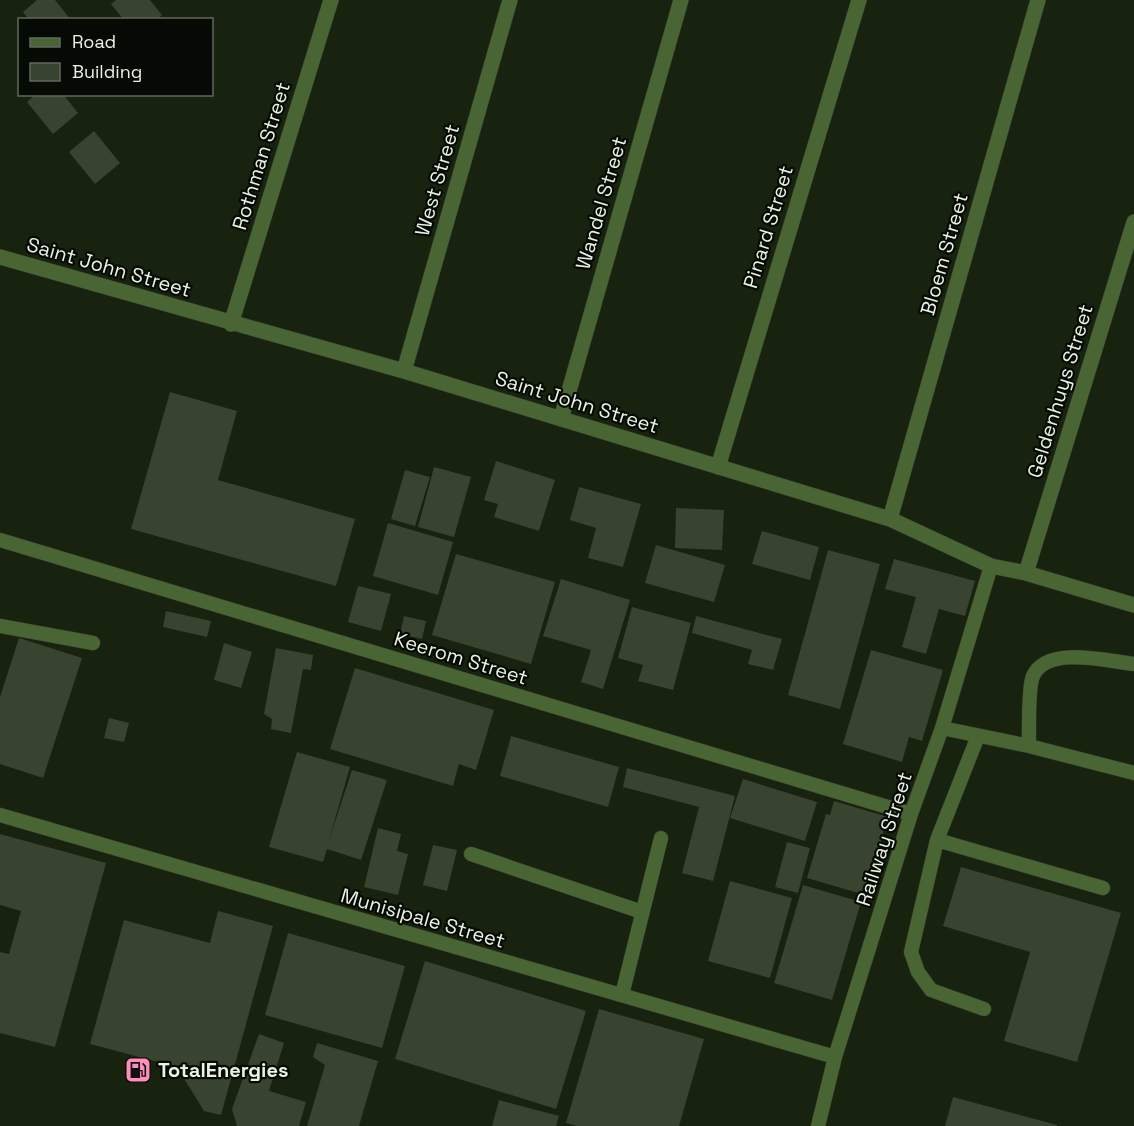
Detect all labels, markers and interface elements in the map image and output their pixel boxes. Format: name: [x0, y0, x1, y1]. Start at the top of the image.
legend: [18, 18, 213, 96]
text: Road: [72, 30, 116, 53]
text: Building: [72, 60, 142, 83]
street label: Rothman Street: [226, 79, 296, 233]
street label: West Street: [409, 121, 465, 239]
street label: Wandel Street: [570, 134, 632, 272]
street label: Pinard Street: [737, 162, 799, 292]
street label: Bloem Street: [914, 190, 974, 318]
street label: Saint John Street: [24, 231, 194, 303]
street label: Geldenhuys Street: [1021, 301, 1099, 481]
street label: Saint John Street: [492, 365, 662, 439]
street label: Keerom Street: [391, 625, 531, 691]
street label: Railway Street: [850, 769, 918, 909]
street label: Munisipale Street: [338, 882, 508, 954]
fuel station icon: TotalEnergies: [123, 1055, 153, 1085]
place label: TotalEnergies: [158, 1057, 288, 1083]

